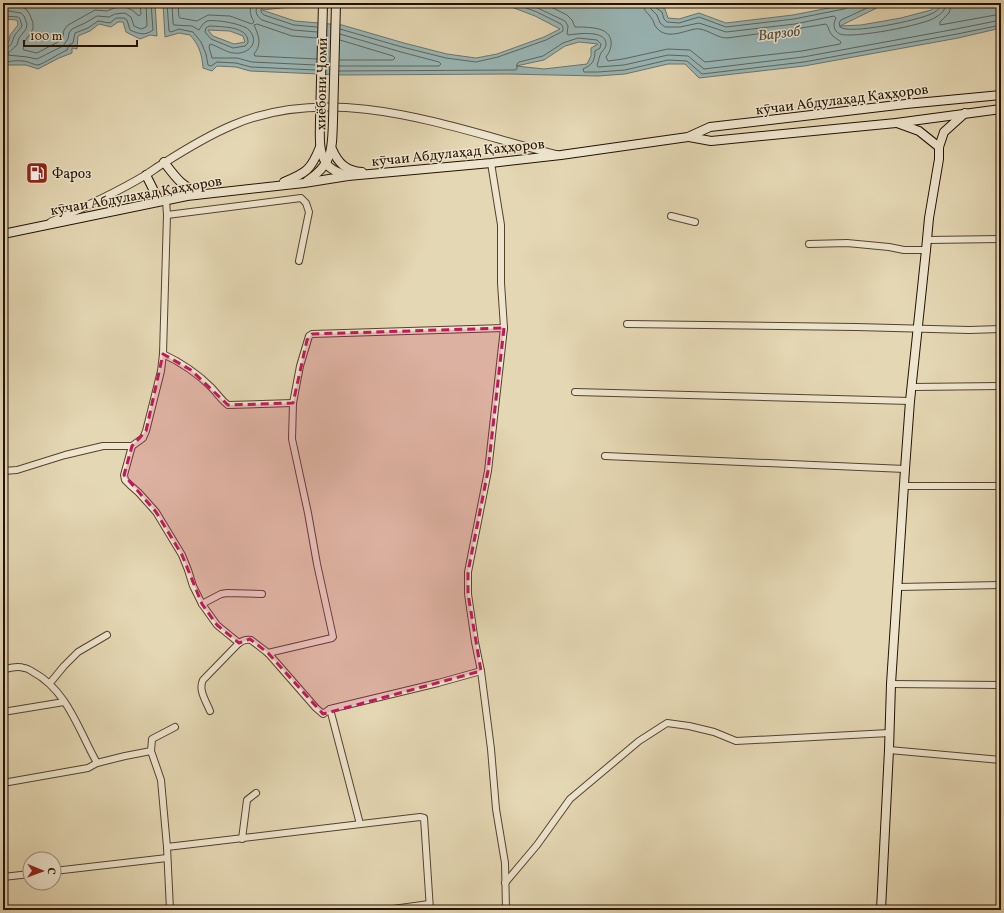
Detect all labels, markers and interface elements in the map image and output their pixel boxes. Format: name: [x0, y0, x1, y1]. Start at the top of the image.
water label: Варзоб: [757, 21, 803, 47]
scale bar: [24, 22, 137, 48]
text: 100 m: [30, 29, 63, 45]
street label: хиёбони Ҷомӣ: [312, 37, 333, 131]
street label: кӯчаи Абдулаҳад Қаҳҳоров: [755, 80, 930, 121]
street label: кӯчаи Абдулаҳад Қаҳҳоров: [371, 135, 546, 172]
fuel station icon: Фароз: [24, 160, 50, 186]
place label: Фароз: [52, 165, 91, 184]
street label: кӯчаи Абдулаҳад Қаҳҳоров: [49, 172, 223, 221]
north arrow: [22, 851, 62, 891]
text: С: [43, 867, 58, 875]

